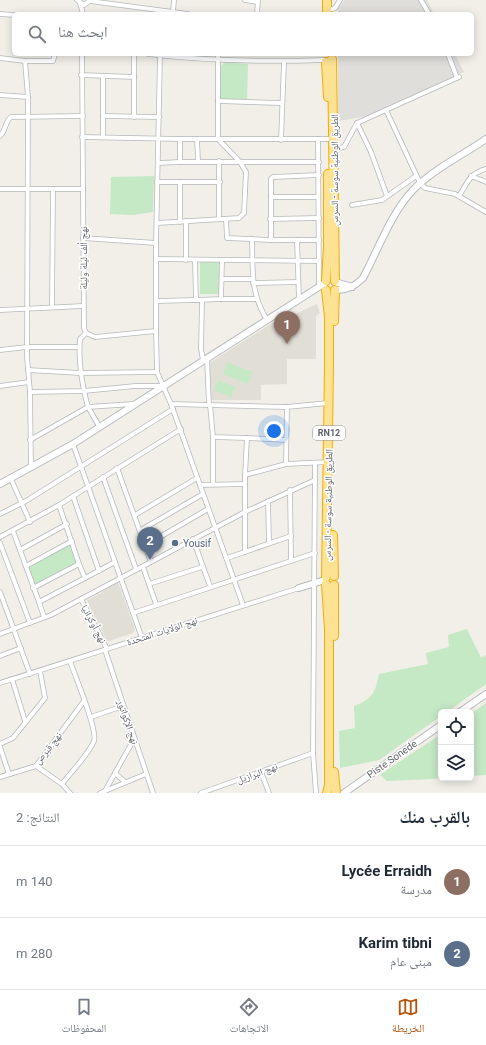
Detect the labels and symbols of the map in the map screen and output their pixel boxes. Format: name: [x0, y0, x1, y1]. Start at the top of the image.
street label: الطريق الوطنية سوسة - السرس: [329, 114, 341, 226]
street label: نهج ألف ليلة وليلة: [77, 226, 90, 290]
pin: 1: [274, 311, 300, 344]
your location: [264, 421, 284, 441]
road number: RN12: [313, 426, 345, 440]
street label: الطريق الوطنية سوسة - السرس: [322, 449, 335, 561]
pin: 2: [137, 527, 163, 560]
marker: Yousif: [170, 538, 180, 548]
place label: Yousif: [183, 538, 211, 549]
street label: نهج أوكرانيا: [78, 602, 110, 646]
street label: نهج الولايات المتحدة: [125, 614, 199, 649]
street label: نهج الإكواتور: [114, 697, 141, 746]
street label: نهج قبرص: [32, 730, 65, 767]
street label: Piste Sonede: [365, 738, 419, 780]
street label: نهج البرازيل: [235, 760, 280, 786]

